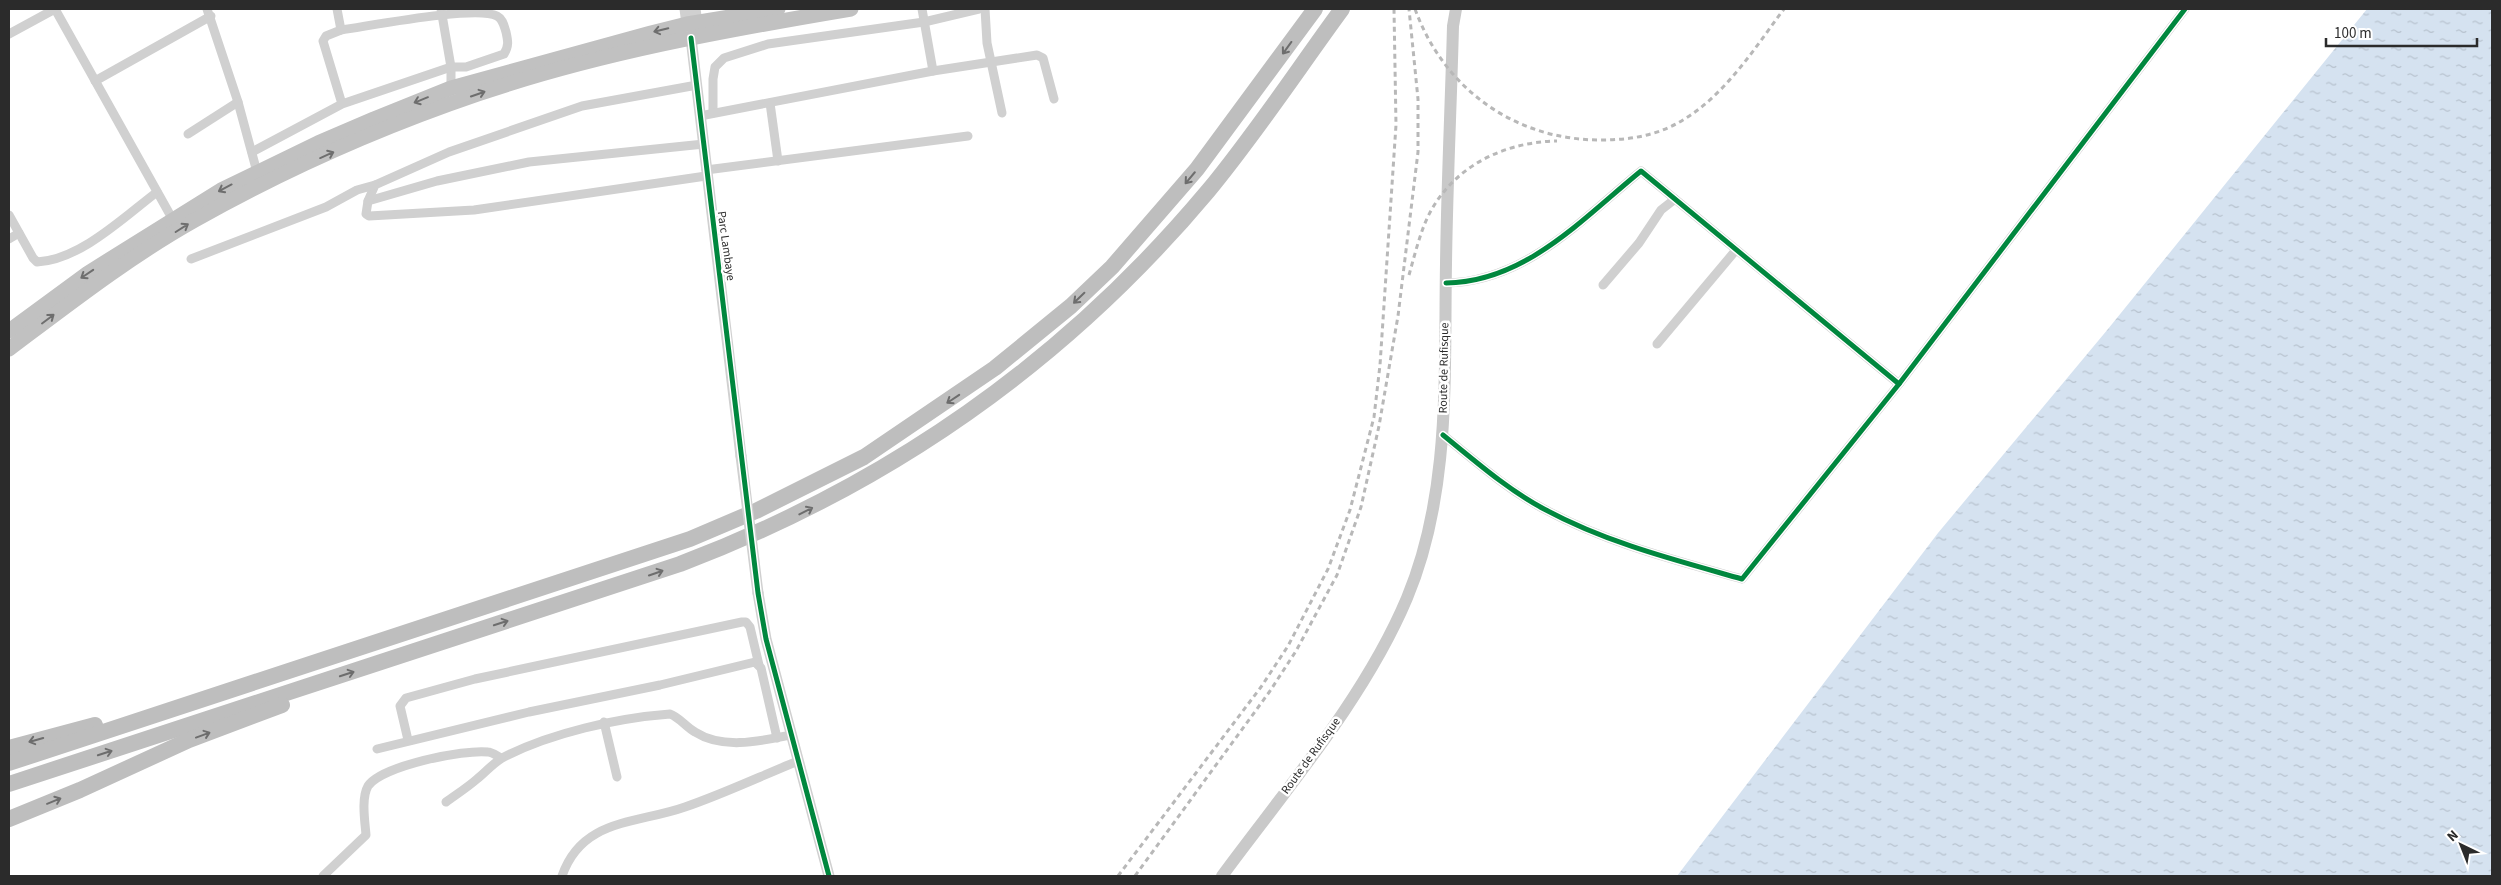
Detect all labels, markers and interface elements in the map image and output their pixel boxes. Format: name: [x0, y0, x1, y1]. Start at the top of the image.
scale bar: [2326, 15, 2477, 47]
text: 100 m: [2334, 23, 2372, 44]
one-way arrow: [653, 26, 669, 36]
one-way arrow: [1282, 41, 1292, 55]
one-way arrow: [469, 89, 485, 99]
one-way arrow: [414, 96, 429, 105]
one-way arrow: [319, 149, 334, 159]
one-way arrow: [1184, 172, 1195, 185]
one-way arrow: [218, 184, 233, 193]
street label: Parc Lambaye: [713, 210, 739, 282]
one-way arrow: [175, 223, 189, 233]
one-way arrow: [80, 269, 94, 279]
one-way arrow: [1073, 292, 1086, 304]
one-way arrow: [41, 314, 54, 325]
street label: Route de Rufisque: [1435, 322, 1453, 414]
one-way arrow: [946, 394, 960, 404]
one-way arrow: [798, 506, 813, 515]
one-way arrow: [648, 568, 663, 577]
one-way arrow: [493, 618, 509, 628]
one-way arrow: [339, 669, 355, 679]
street label: Route de Rufisque: [1277, 714, 1345, 798]
one-way arrow: [194, 730, 210, 739]
one-way arrow: [28, 736, 44, 746]
one-way arrow: [97, 747, 113, 757]
one-way arrow: [46, 795, 61, 805]
north arrow: [2436, 820, 2486, 870]
text: N: [2443, 826, 2463, 847]

